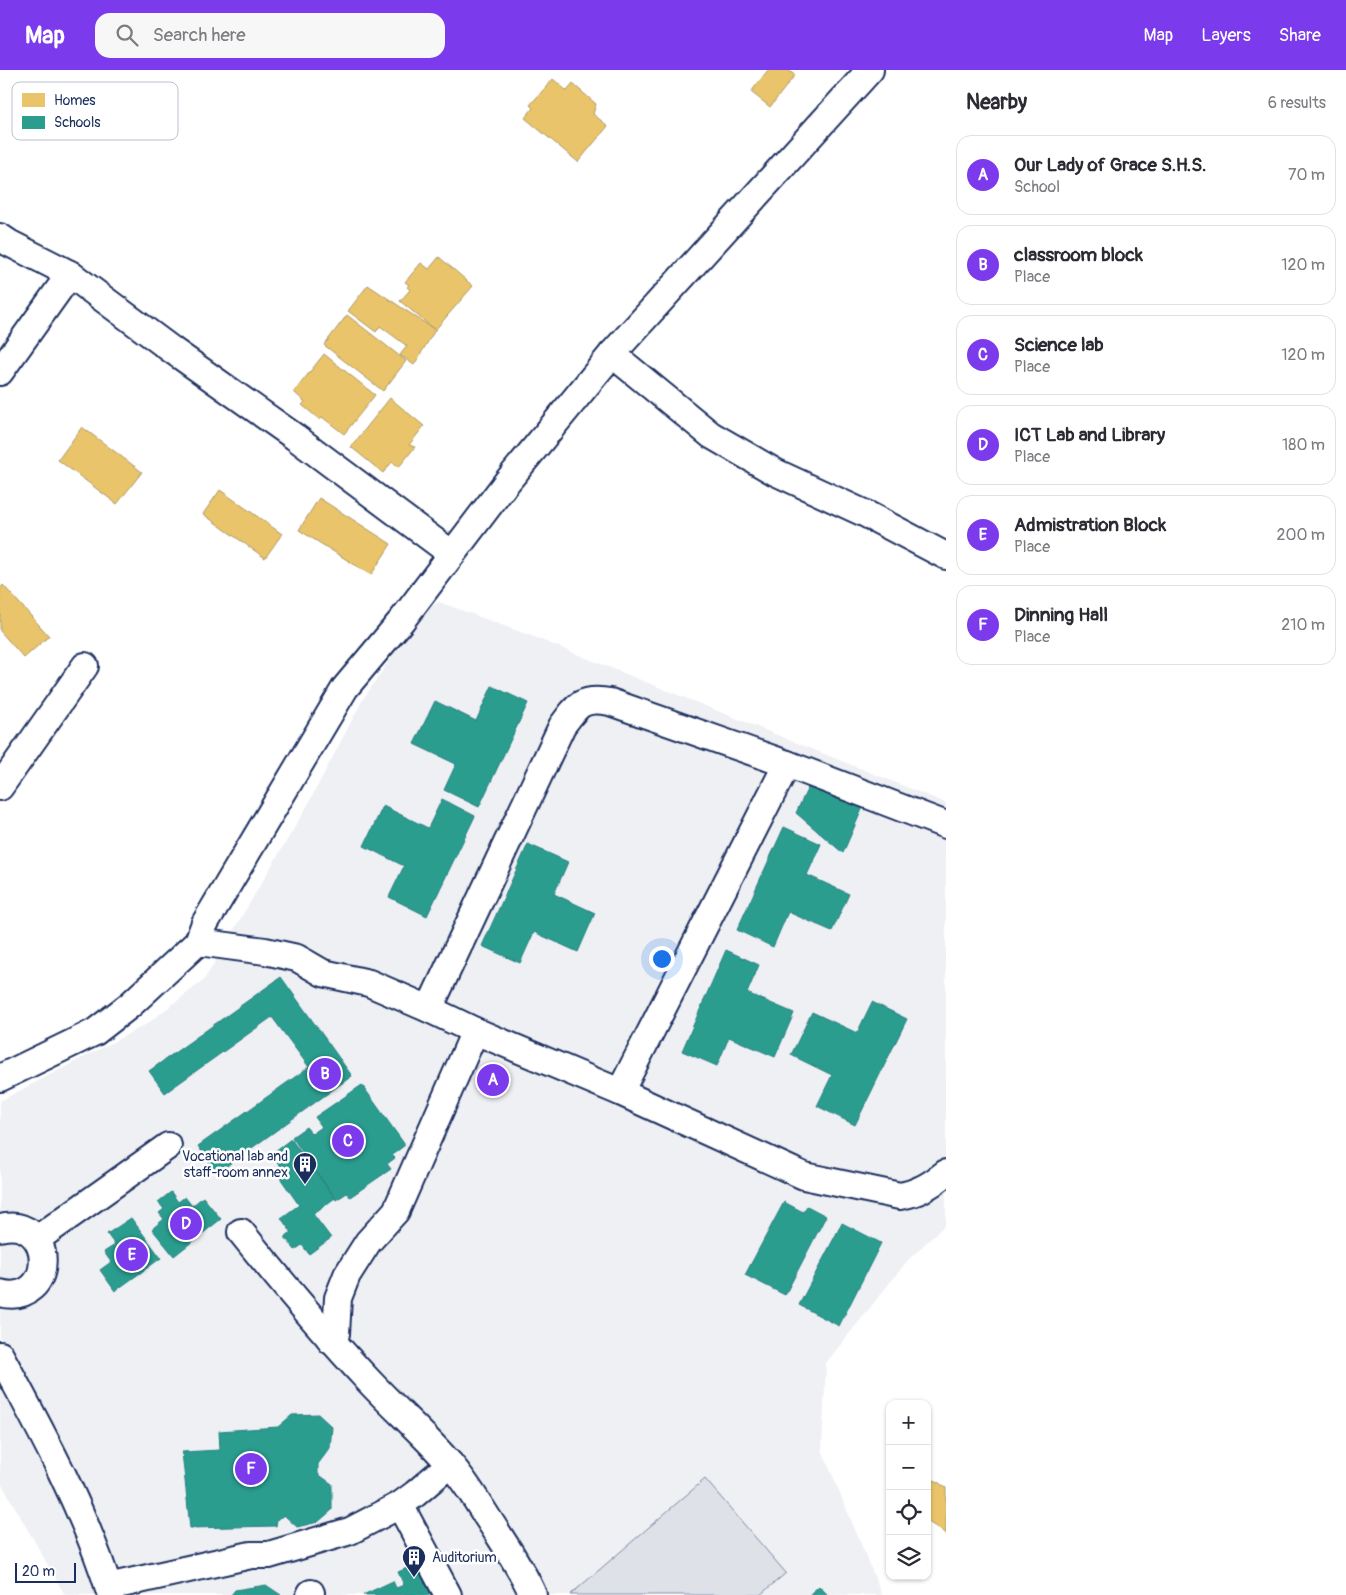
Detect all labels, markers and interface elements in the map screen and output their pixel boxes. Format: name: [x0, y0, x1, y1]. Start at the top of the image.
search box: [95, 13, 445, 58]
text: Map: [25, 21, 65, 50]
icon: search: [113, 21, 141, 49]
text: Search here: [153, 23, 246, 47]
text: Map: [1144, 24, 1173, 47]
text: Layers: [1201, 24, 1251, 47]
text: Share: [1279, 24, 1321, 47]
legend: [12, 82, 178, 140]
text: Nearby: [966, 89, 1027, 116]
text: Homes: [54, 92, 96, 109]
text: 6 results: [1268, 93, 1326, 113]
text: Schools: [54, 114, 101, 131]
text: Our Lady of Grace S.H.S.: [1014, 153, 1207, 177]
text: A: [978, 165, 988, 185]
text: 70 m: [1288, 165, 1325, 185]
text: School: [1014, 177, 1060, 197]
text: classroom block: [1014, 243, 1143, 267]
text: B: [978, 255, 988, 275]
text: 120 m: [1281, 255, 1325, 275]
text: Place: [1014, 267, 1050, 287]
text: Science lab: [1014, 333, 1104, 357]
text: C: [978, 345, 988, 365]
text: 120 m: [1281, 345, 1325, 365]
text: Place: [1014, 357, 1050, 377]
text: ICT Lab and Library: [1014, 423, 1165, 447]
text: D: [978, 435, 988, 455]
text: 180 m: [1282, 435, 1325, 455]
text: Place: [1014, 447, 1050, 467]
text: Admistration Block: [1014, 513, 1166, 537]
text: E: [979, 525, 987, 545]
text: 200 m: [1277, 525, 1325, 545]
text: Place: [1014, 537, 1050, 557]
text: Dinning Hall: [1014, 603, 1108, 627]
text: F: [978, 615, 988, 635]
text: 210 m: [1281, 615, 1325, 635]
text: Place: [1014, 627, 1050, 647]
your location: [649, 946, 675, 972]
pin: B: [309, 1055, 341, 1093]
pin: A: [477, 1061, 509, 1099]
pin: C: [332, 1122, 364, 1160]
place label: Vocational lab and staff-room annex: [182, 1148, 288, 1181]
building icon: Vocational lab and staff-room annex: [292, 1151, 318, 1185]
pin: D: [170, 1205, 202, 1243]
pin: E: [116, 1236, 148, 1274]
map controls: [886, 1400, 931, 1580]
button: +: [886, 1400, 931, 1445]
button: −: [886, 1445, 931, 1490]
pin: F: [235, 1450, 267, 1488]
button: locate: [886, 1490, 931, 1535]
button: layers: [886, 1535, 931, 1580]
building icon: Auditorium: [401, 1544, 427, 1578]
place label: Auditorium: [432, 1549, 497, 1566]
scale bar: [15, 1560, 76, 1583]
text: 20 m: [22, 1563, 55, 1580]

